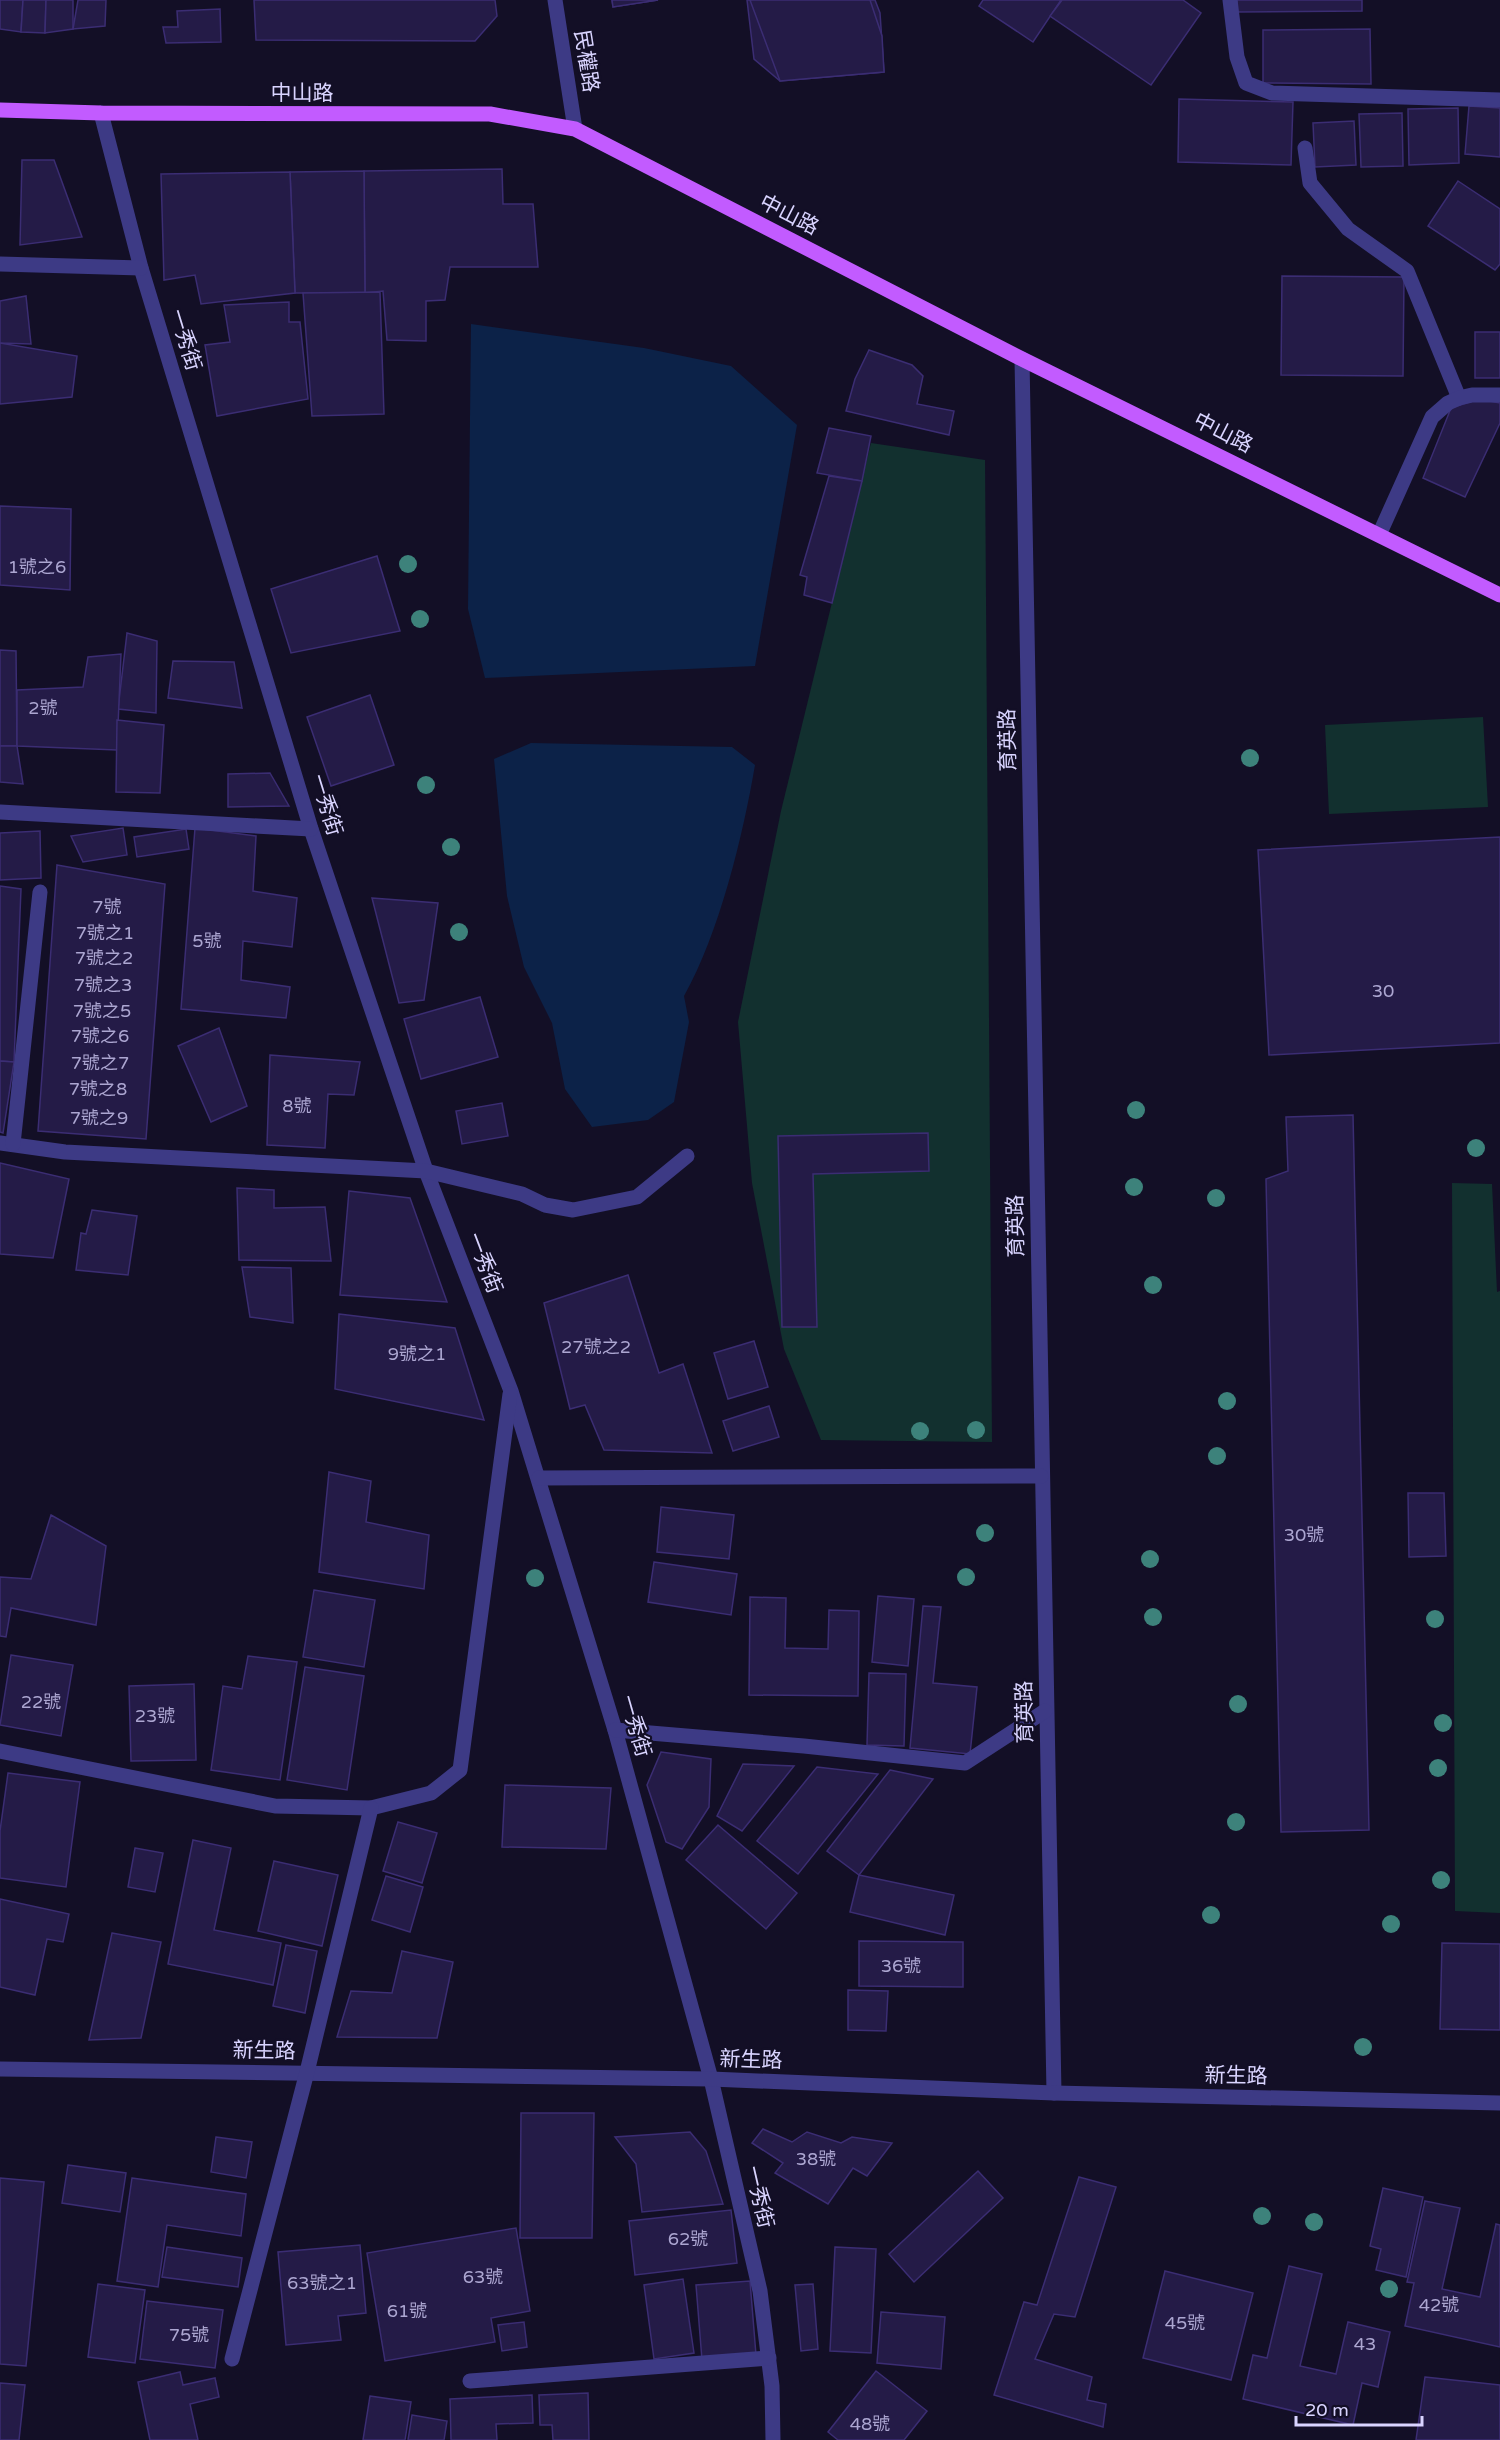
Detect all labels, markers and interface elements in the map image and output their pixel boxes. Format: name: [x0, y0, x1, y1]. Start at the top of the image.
street label: 民權路: [569, 28, 603, 94]
street label: 中山路: [271, 81, 334, 106]
street label: 中山路: [755, 190, 823, 240]
street label: 一秀街: [164, 306, 206, 374]
street label: 中山路: [1189, 408, 1257, 458]
house number: 1號之6: [8, 556, 66, 578]
house number: 2號: [28, 697, 58, 719]
street label: 育英路: [995, 708, 1021, 772]
street label: 一秀街: [305, 771, 347, 839]
house number: 7號: [92, 896, 122, 918]
house number: 7號之1: [76, 922, 134, 944]
house number: 5號: [192, 930, 222, 952]
house number: 7號之2: [75, 947, 133, 969]
house number: 7號之3: [74, 974, 132, 996]
house number: 30: [1372, 980, 1394, 1002]
house number: 7號之5: [73, 1000, 131, 1022]
house number: 7號之6: [71, 1025, 129, 1047]
house number: 7號之7: [71, 1052, 129, 1074]
house number: 7號之8: [69, 1078, 127, 1100]
house number: 8號: [282, 1095, 312, 1117]
house number: 7號之9: [70, 1107, 128, 1129]
street label: 育英路: [1003, 1194, 1029, 1258]
street label: 一秀街: [461, 1229, 507, 1297]
house number: 27號之2: [561, 1336, 631, 1358]
house number: 9號之1: [388, 1343, 446, 1365]
house number: 30號: [1284, 1524, 1324, 1546]
street label: 育英路: [1012, 1680, 1038, 1744]
house number: 22號: [21, 1691, 61, 1713]
street label: 一秀街: [614, 1692, 656, 1760]
house number: 23號: [135, 1705, 175, 1727]
house number: 36號: [881, 1955, 921, 1977]
street label: 新生路: [232, 2038, 296, 2064]
street label: 新生路: [719, 2046, 783, 2074]
street label: 新生路: [1204, 2063, 1268, 2089]
house number: 38號: [796, 2148, 836, 2170]
street label: 一秀街: [740, 2163, 778, 2231]
house number: 62號: [668, 2228, 708, 2250]
house number: 63號: [463, 2266, 503, 2288]
house number: 63號之1: [287, 2272, 357, 2294]
house number: 42號: [1419, 2294, 1459, 2316]
house number: 61號: [387, 2300, 427, 2322]
house number: 45號: [1165, 2312, 1205, 2334]
house number: 75號: [169, 2324, 209, 2346]
house number: 43: [1354, 2333, 1376, 2355]
scale bar: [1296, 2389, 1422, 2427]
text: 20 m: [1305, 2399, 1349, 2421]
house number: 48號: [850, 2413, 890, 2435]

